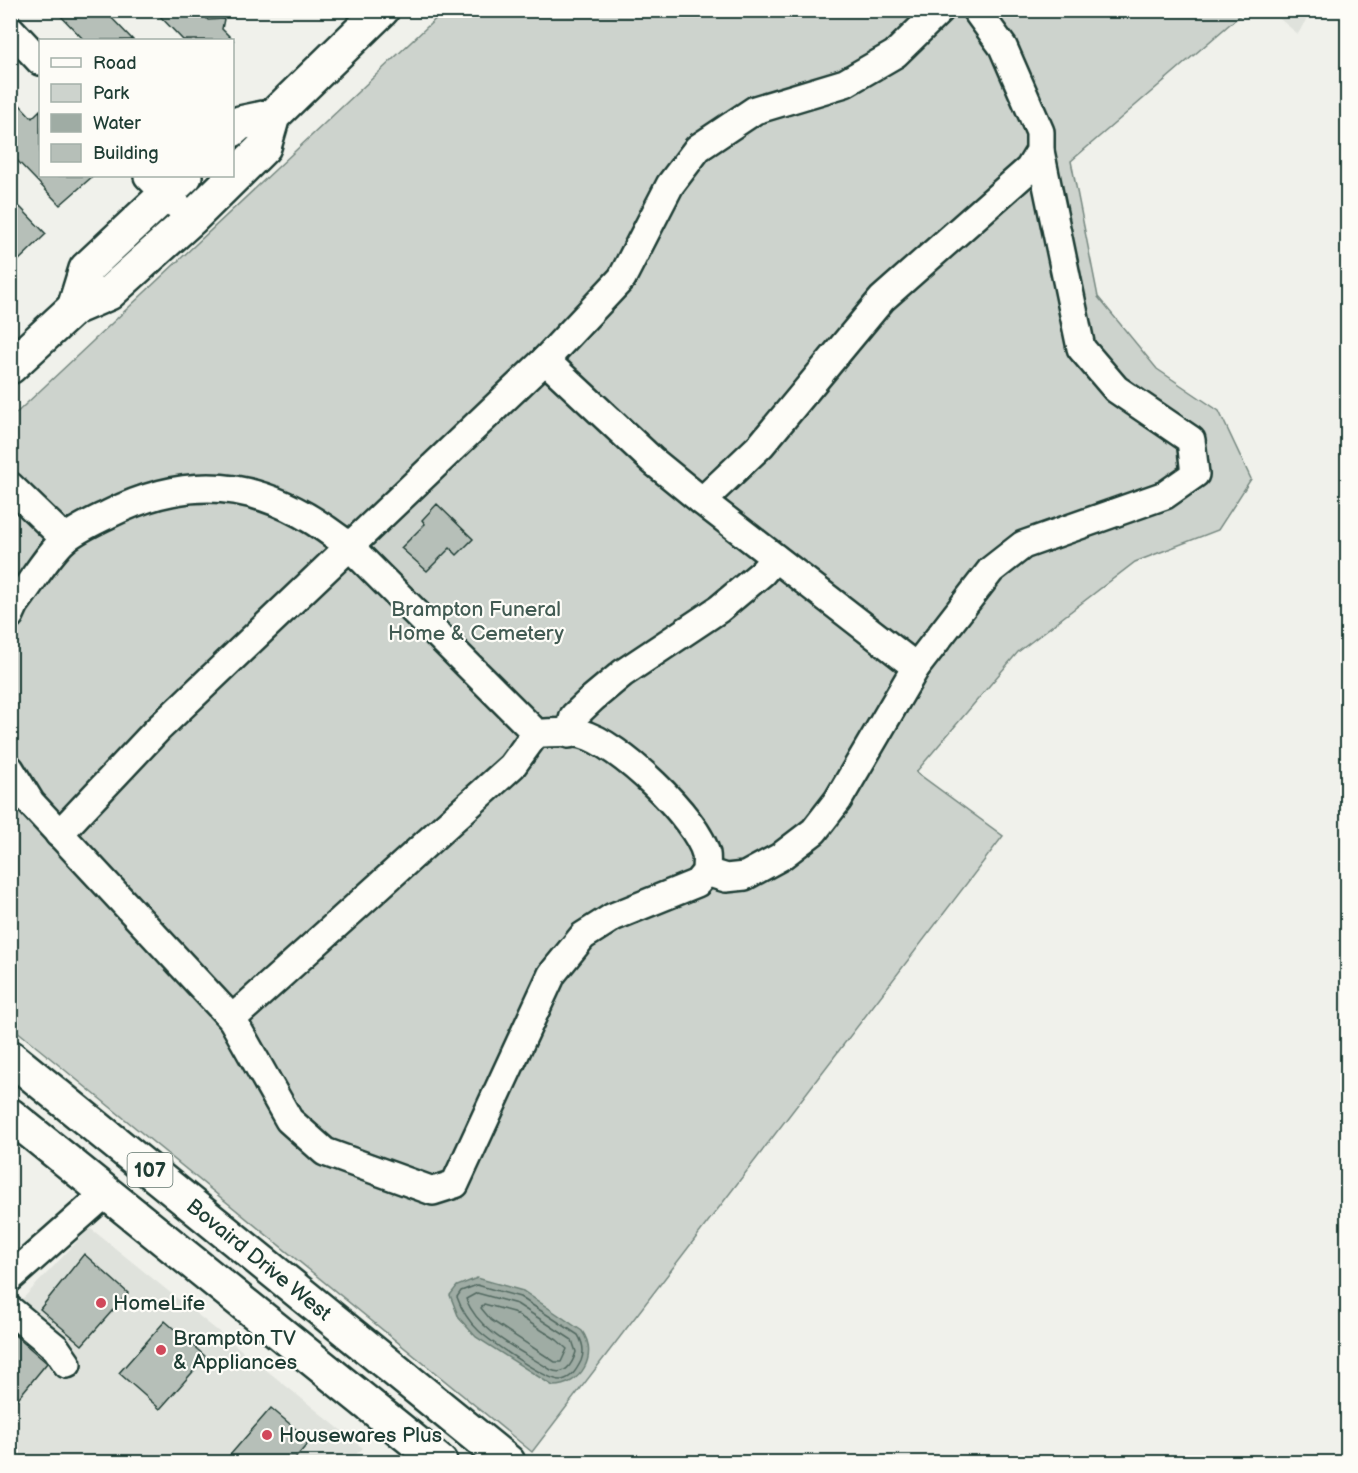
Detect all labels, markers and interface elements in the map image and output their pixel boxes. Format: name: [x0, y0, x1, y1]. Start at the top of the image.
legend: [39, 39, 234, 177]
text: Road: [93, 53, 137, 74]
text: Park: [93, 83, 129, 104]
text: Water: [93, 113, 141, 134]
text: Building: [93, 143, 159, 164]
park label: Brampton Funeral Home & Cemetery: [388, 597, 564, 646]
road number: 107: [128, 1153, 172, 1187]
street label: Bovaird Drive West: [181, 1194, 337, 1327]
place label: HomeLife: [113, 1291, 205, 1316]
marker: HomeLife: [94, 1296, 108, 1310]
place label: Brampton TV & Appliances: [173, 1326, 297, 1375]
marker: Brampton TV & Appliances: [154, 1343, 168, 1357]
place label: Housewares Plus: [279, 1423, 442, 1448]
marker: Housewares Plus: [260, 1428, 274, 1442]

